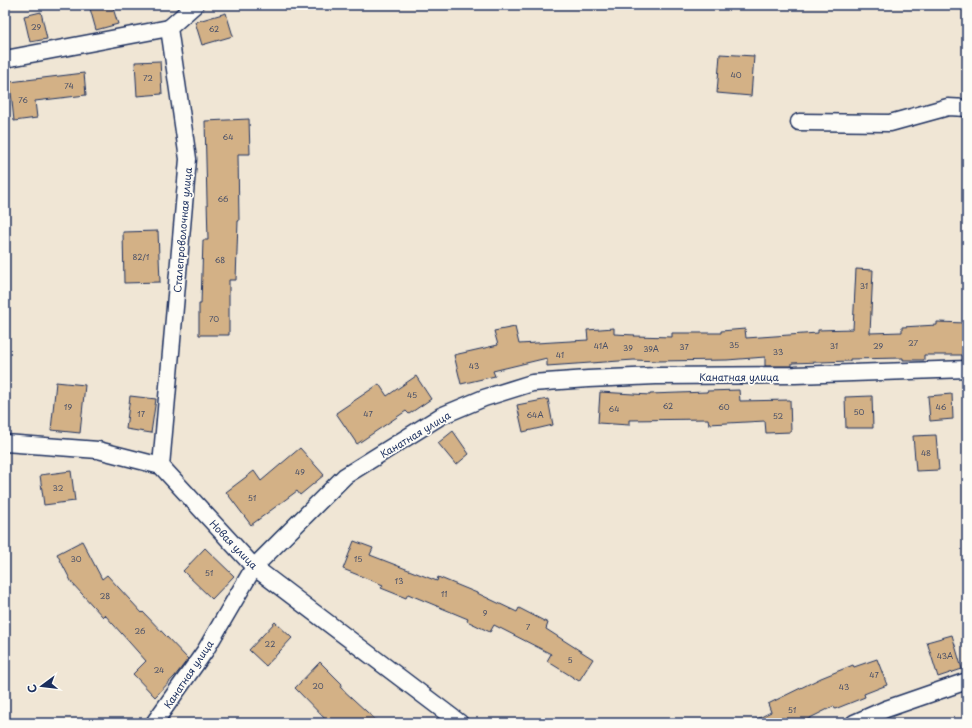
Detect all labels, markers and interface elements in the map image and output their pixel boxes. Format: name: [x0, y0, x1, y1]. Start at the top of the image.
house number: 29: [31, 21, 41, 33]
house number: 62: [209, 23, 219, 35]
house number: 40: [730, 69, 742, 81]
house number: 72: [143, 72, 153, 84]
house number: 74: [64, 80, 74, 92]
house number: 76: [18, 94, 28, 106]
house number: 64: [223, 131, 233, 143]
street label: Сталепроволочная улица: [169, 166, 195, 293]
house number: 66: [217, 193, 229, 205]
house number: 82/1: [133, 251, 150, 263]
house number: 68: [215, 254, 225, 266]
house number: 31: [860, 280, 868, 292]
house number: 70: [209, 313, 219, 325]
house number: 27: [908, 337, 918, 349]
house number: 35: [729, 339, 739, 351]
house number: 41А: [594, 340, 608, 352]
house number: 31: [830, 340, 838, 352]
house number: 29: [873, 340, 883, 352]
house number: 37: [679, 341, 689, 353]
house number: 39: [623, 342, 633, 354]
house number: 39А: [643, 343, 659, 355]
house number: 33: [773, 346, 783, 358]
house number: 41: [556, 349, 564, 361]
house number: 43: [469, 360, 479, 372]
street label: Канатная улица: [699, 369, 780, 384]
house number: 45: [407, 389, 417, 401]
house number: 62: [663, 400, 673, 412]
house number: 19: [64, 401, 72, 413]
house number: 60: [718, 401, 730, 413]
house number: 46: [936, 401, 947, 413]
house number: 64: [609, 403, 619, 415]
house number: 50: [854, 406, 865, 418]
street label: Канатная улица: [377, 407, 454, 461]
house number: 17: [137, 408, 146, 420]
house number: 47: [363, 408, 373, 420]
house number: 64А: [526, 409, 544, 421]
house number: 52: [773, 410, 784, 422]
house number: 48: [921, 447, 931, 459]
house number: 49: [295, 466, 305, 478]
house number: 32: [53, 482, 64, 494]
house number: 51: [248, 492, 257, 504]
street label: Новая улица: [206, 516, 262, 573]
house number: 30: [70, 553, 82, 565]
house number: 15: [354, 553, 362, 565]
house number: 51: [205, 567, 214, 579]
house number: 13: [395, 575, 403, 587]
house number: 11: [441, 588, 447, 600]
house number: 28: [100, 590, 110, 602]
house number: 9: [483, 607, 488, 619]
house number: 7: [526, 621, 531, 633]
house number: 26: [135, 625, 146, 637]
street label: Канатная улица: [159, 636, 217, 711]
house number: 22: [265, 638, 275, 650]
house number: 43А: [937, 650, 953, 662]
house number: 5: [567, 654, 573, 666]
house number: 24: [154, 664, 164, 676]
north arrow: [22, 666, 62, 706]
house number: 47: [869, 669, 879, 681]
house number: 20: [312, 680, 324, 692]
house number: 43: [839, 681, 849, 693]
text: С: [23, 683, 41, 695]
house number: 51: [788, 704, 797, 716]

